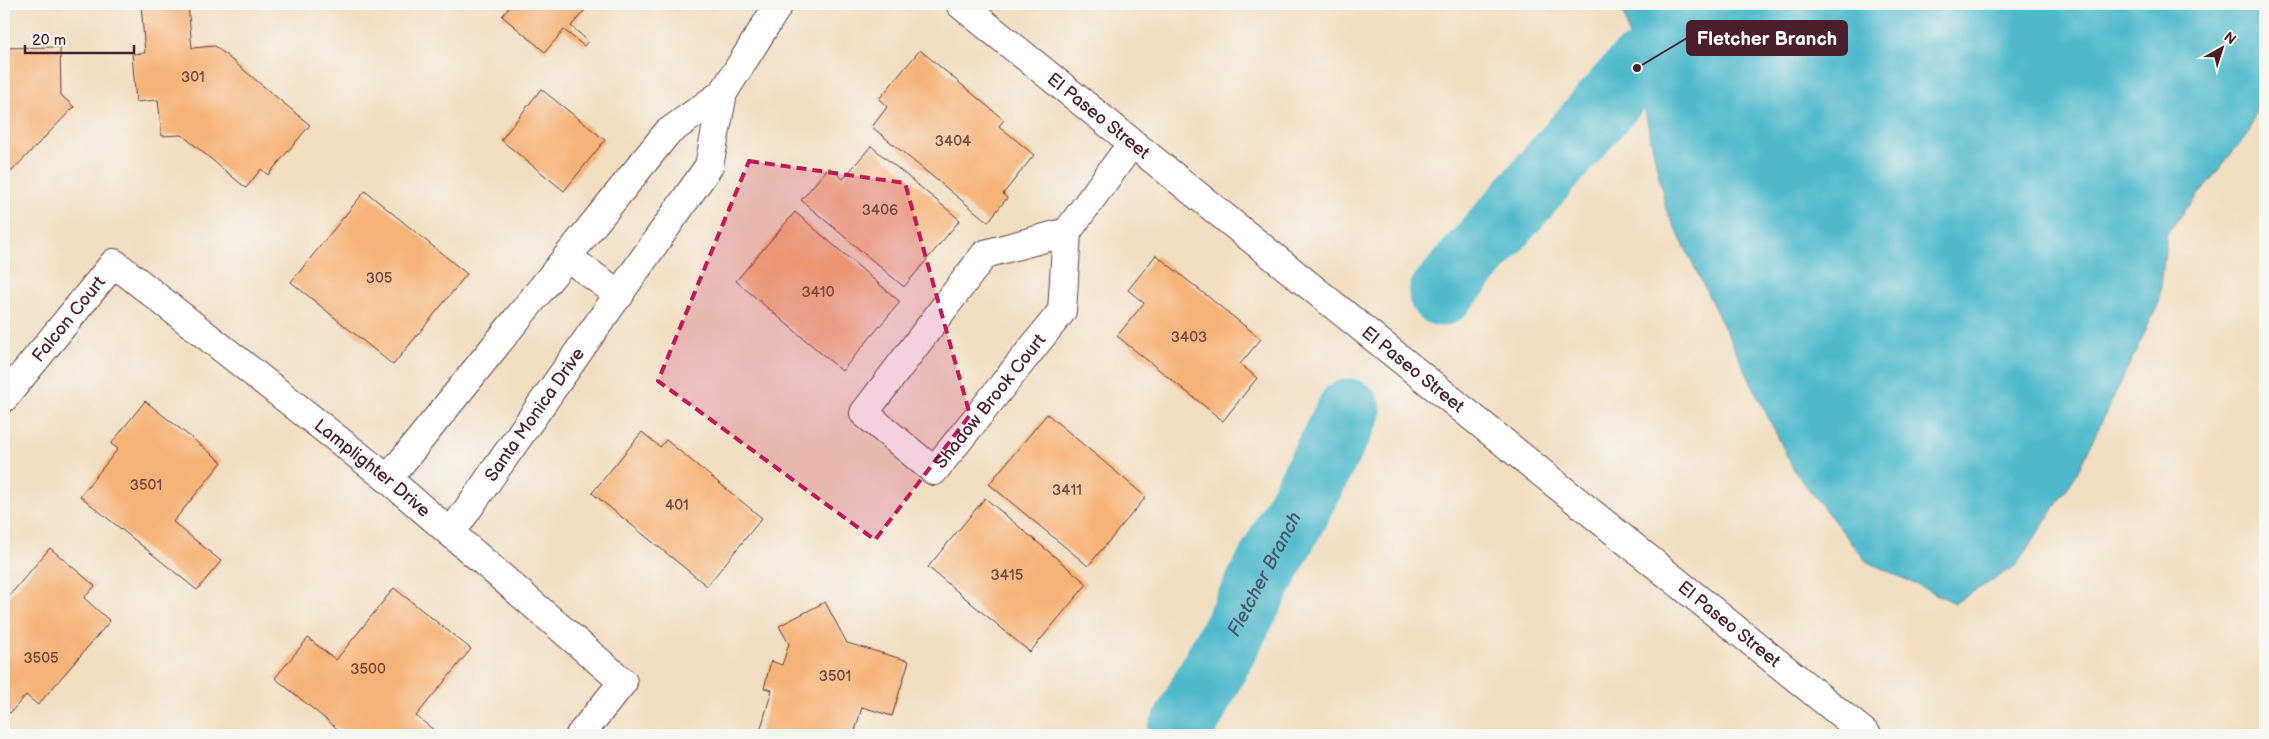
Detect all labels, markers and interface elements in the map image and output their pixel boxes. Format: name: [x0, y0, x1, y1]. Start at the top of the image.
callout: Fletcher Branch: [1687, 21, 1847, 55]
scale bar: [25, 22, 134, 54]
north arrow: [2196, 22, 2246, 72]
text: Fletcher Branch: [1697, 28, 1837, 51]
text: N: [2220, 28, 2239, 48]
text: 20 m: [32, 31, 66, 50]
house number: 301: [181, 68, 205, 87]
street label: El Paseo Street: [1043, 69, 1154, 164]
house number: 3404: [935, 132, 971, 151]
house number: 3406: [862, 201, 898, 220]
house number: 305: [366, 269, 392, 288]
street label: Falcon Court: [28, 272, 110, 366]
house number: 3410: [801, 283, 835, 302]
street label: El Paseo Street: [1357, 322, 1469, 417]
house number: 3403: [1171, 328, 1207, 347]
street label: Shadow Brook Court: [930, 330, 1051, 473]
street label: Santa Monica Drive: [481, 344, 589, 486]
street label: Lamplighter Drive: [310, 415, 435, 522]
house number: 3501: [130, 476, 162, 495]
house number: 3411: [1052, 481, 1082, 500]
house number: 401: [665, 496, 689, 515]
water label: Fletcher Branch: [1223, 508, 1307, 641]
house number: 3415: [991, 566, 1023, 585]
street label: El Paseo Street: [1674, 577, 1785, 672]
house number: 3505: [23, 649, 59, 668]
house number: 3500: [350, 660, 386, 679]
house number: 3501: [819, 667, 851, 686]

